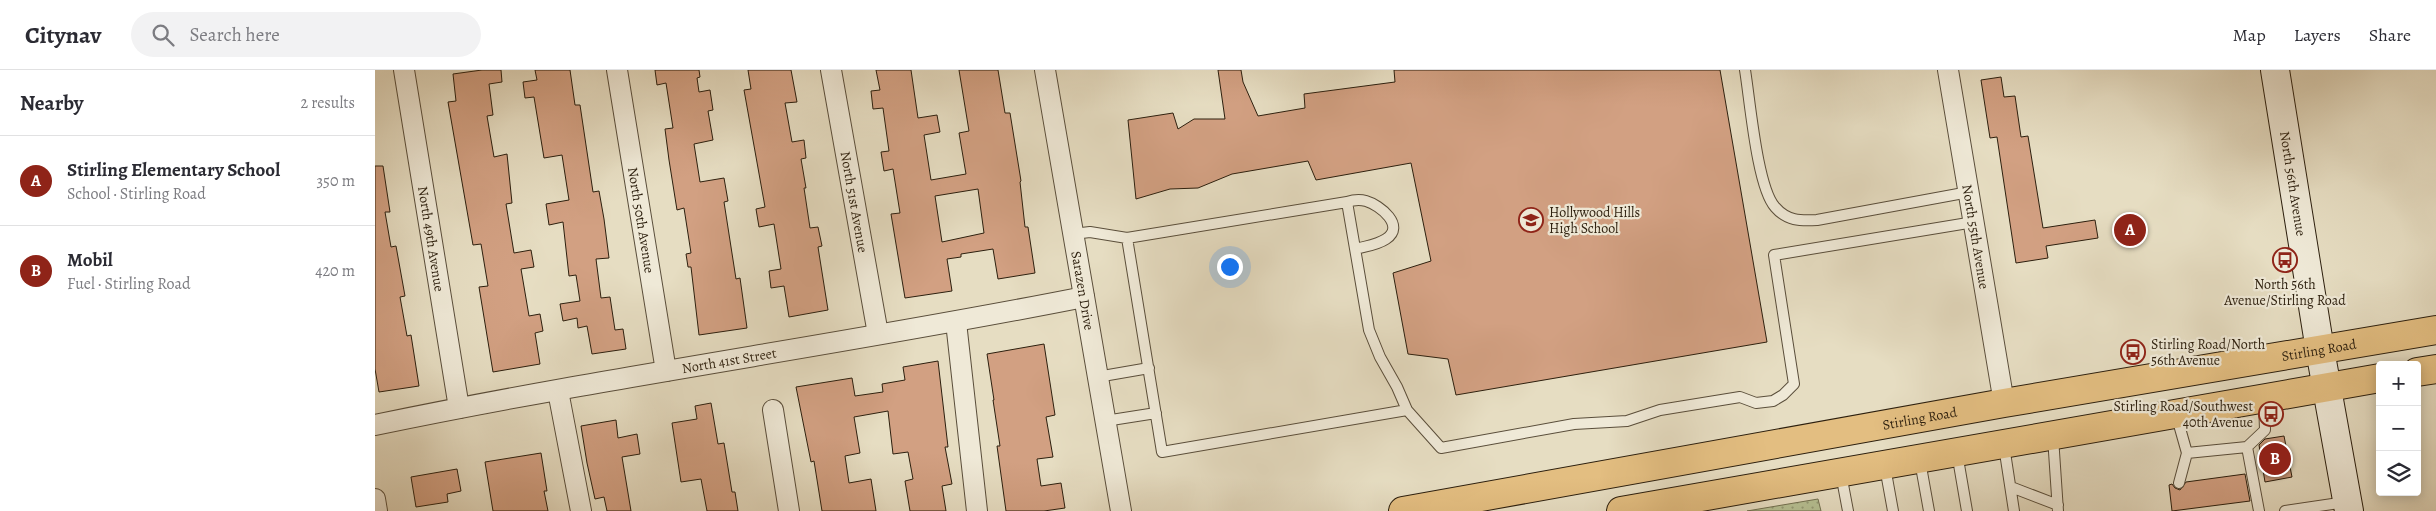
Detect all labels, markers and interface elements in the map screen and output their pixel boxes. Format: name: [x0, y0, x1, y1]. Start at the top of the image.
search box: [131, 12, 481, 57]
text: Citynav: [25, 19, 101, 51]
icon: search: [149, 21, 177, 49]
text: Search here: [189, 22, 280, 48]
text: Map: [2233, 23, 2266, 47]
text: Layers: [2294, 23, 2341, 47]
text: Share: [2369, 23, 2411, 47]
text: Nearby: [20, 89, 83, 117]
text: 2 results: [300, 92, 355, 114]
street label: North 56th Avenue: [2275, 130, 2311, 238]
street label: North 51st Avenue: [836, 150, 872, 254]
text: Stirling Elementary School: [67, 157, 280, 183]
street label: North 50th Avenue: [623, 166, 659, 275]
text: A: [31, 170, 41, 192]
text: 350 m: [316, 170, 355, 192]
text: School · Stirling Road: [67, 183, 206, 205]
street label: North 55th Avenue: [1957, 183, 1994, 290]
street label: North 49th Avenue: [413, 185, 449, 293]
place label: Hollywood Hills High School: [1549, 203, 1640, 238]
school or university icon: Hollywood Hills High School: [1518, 207, 1544, 233]
pin: A: [2114, 211, 2146, 249]
text: Mobil: [67, 247, 113, 273]
bus stop icon: North 56th Avenue/Stirling Road: [2272, 247, 2298, 273]
street label: Sarazen Drive: [1066, 250, 1099, 332]
your location: [1217, 254, 1243, 280]
text: B: [31, 260, 41, 282]
text: 420 m: [315, 260, 355, 282]
text: Fuel · Stirling Road: [67, 273, 191, 295]
place label: North 56th Avenue/Stirling Road: [2223, 275, 2346, 310]
place label: Stirling Road/North 56th Avenue: [2151, 335, 2266, 370]
street label: Stirling Road: [2280, 335, 2358, 366]
bus stop icon: Stirling Road/North 56th Avenue: [2120, 339, 2146, 365]
street label: North 41st Street: [680, 343, 778, 378]
map controls: [2376, 361, 2421, 496]
button: +: [2376, 361, 2421, 406]
place label: Stirling Road/Southwest 40th Avenue: [2113, 397, 2253, 432]
bus stop icon: Stirling Road/Southwest 40th Avenue: [2258, 401, 2284, 427]
street label: Stirling Road: [1881, 403, 1959, 435]
button: −: [2376, 406, 2421, 451]
pin: B: [2259, 440, 2291, 478]
button: layers: [2376, 451, 2421, 496]

